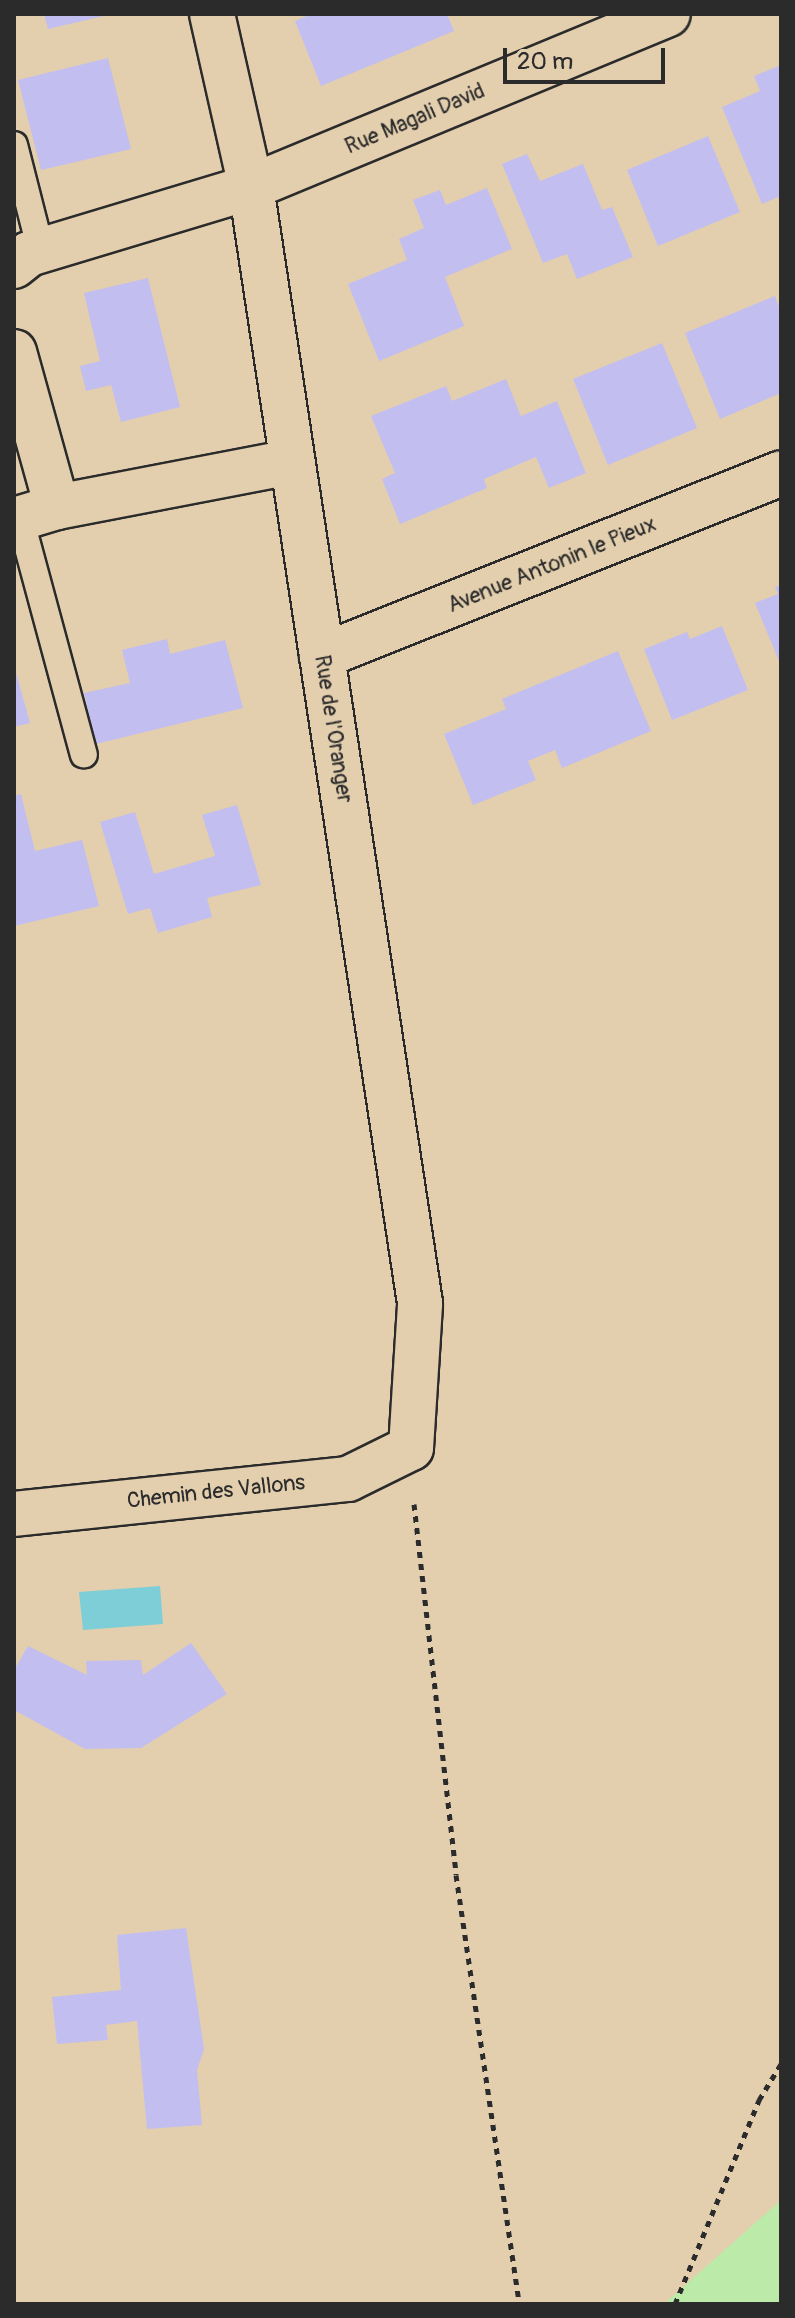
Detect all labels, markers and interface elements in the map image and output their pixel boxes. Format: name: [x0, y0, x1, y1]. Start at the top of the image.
scale bar: [507, 32, 669, 82]
text: 20 m: [517, 47, 573, 76]
street label: Rue Magali David: [341, 78, 489, 160]
street label: Avenue Antonin le Pieux: [444, 511, 660, 619]
street label: Rue de l'Oranger: [308, 653, 358, 805]
street label: Chemin des Vallons: [126, 1470, 306, 1514]

